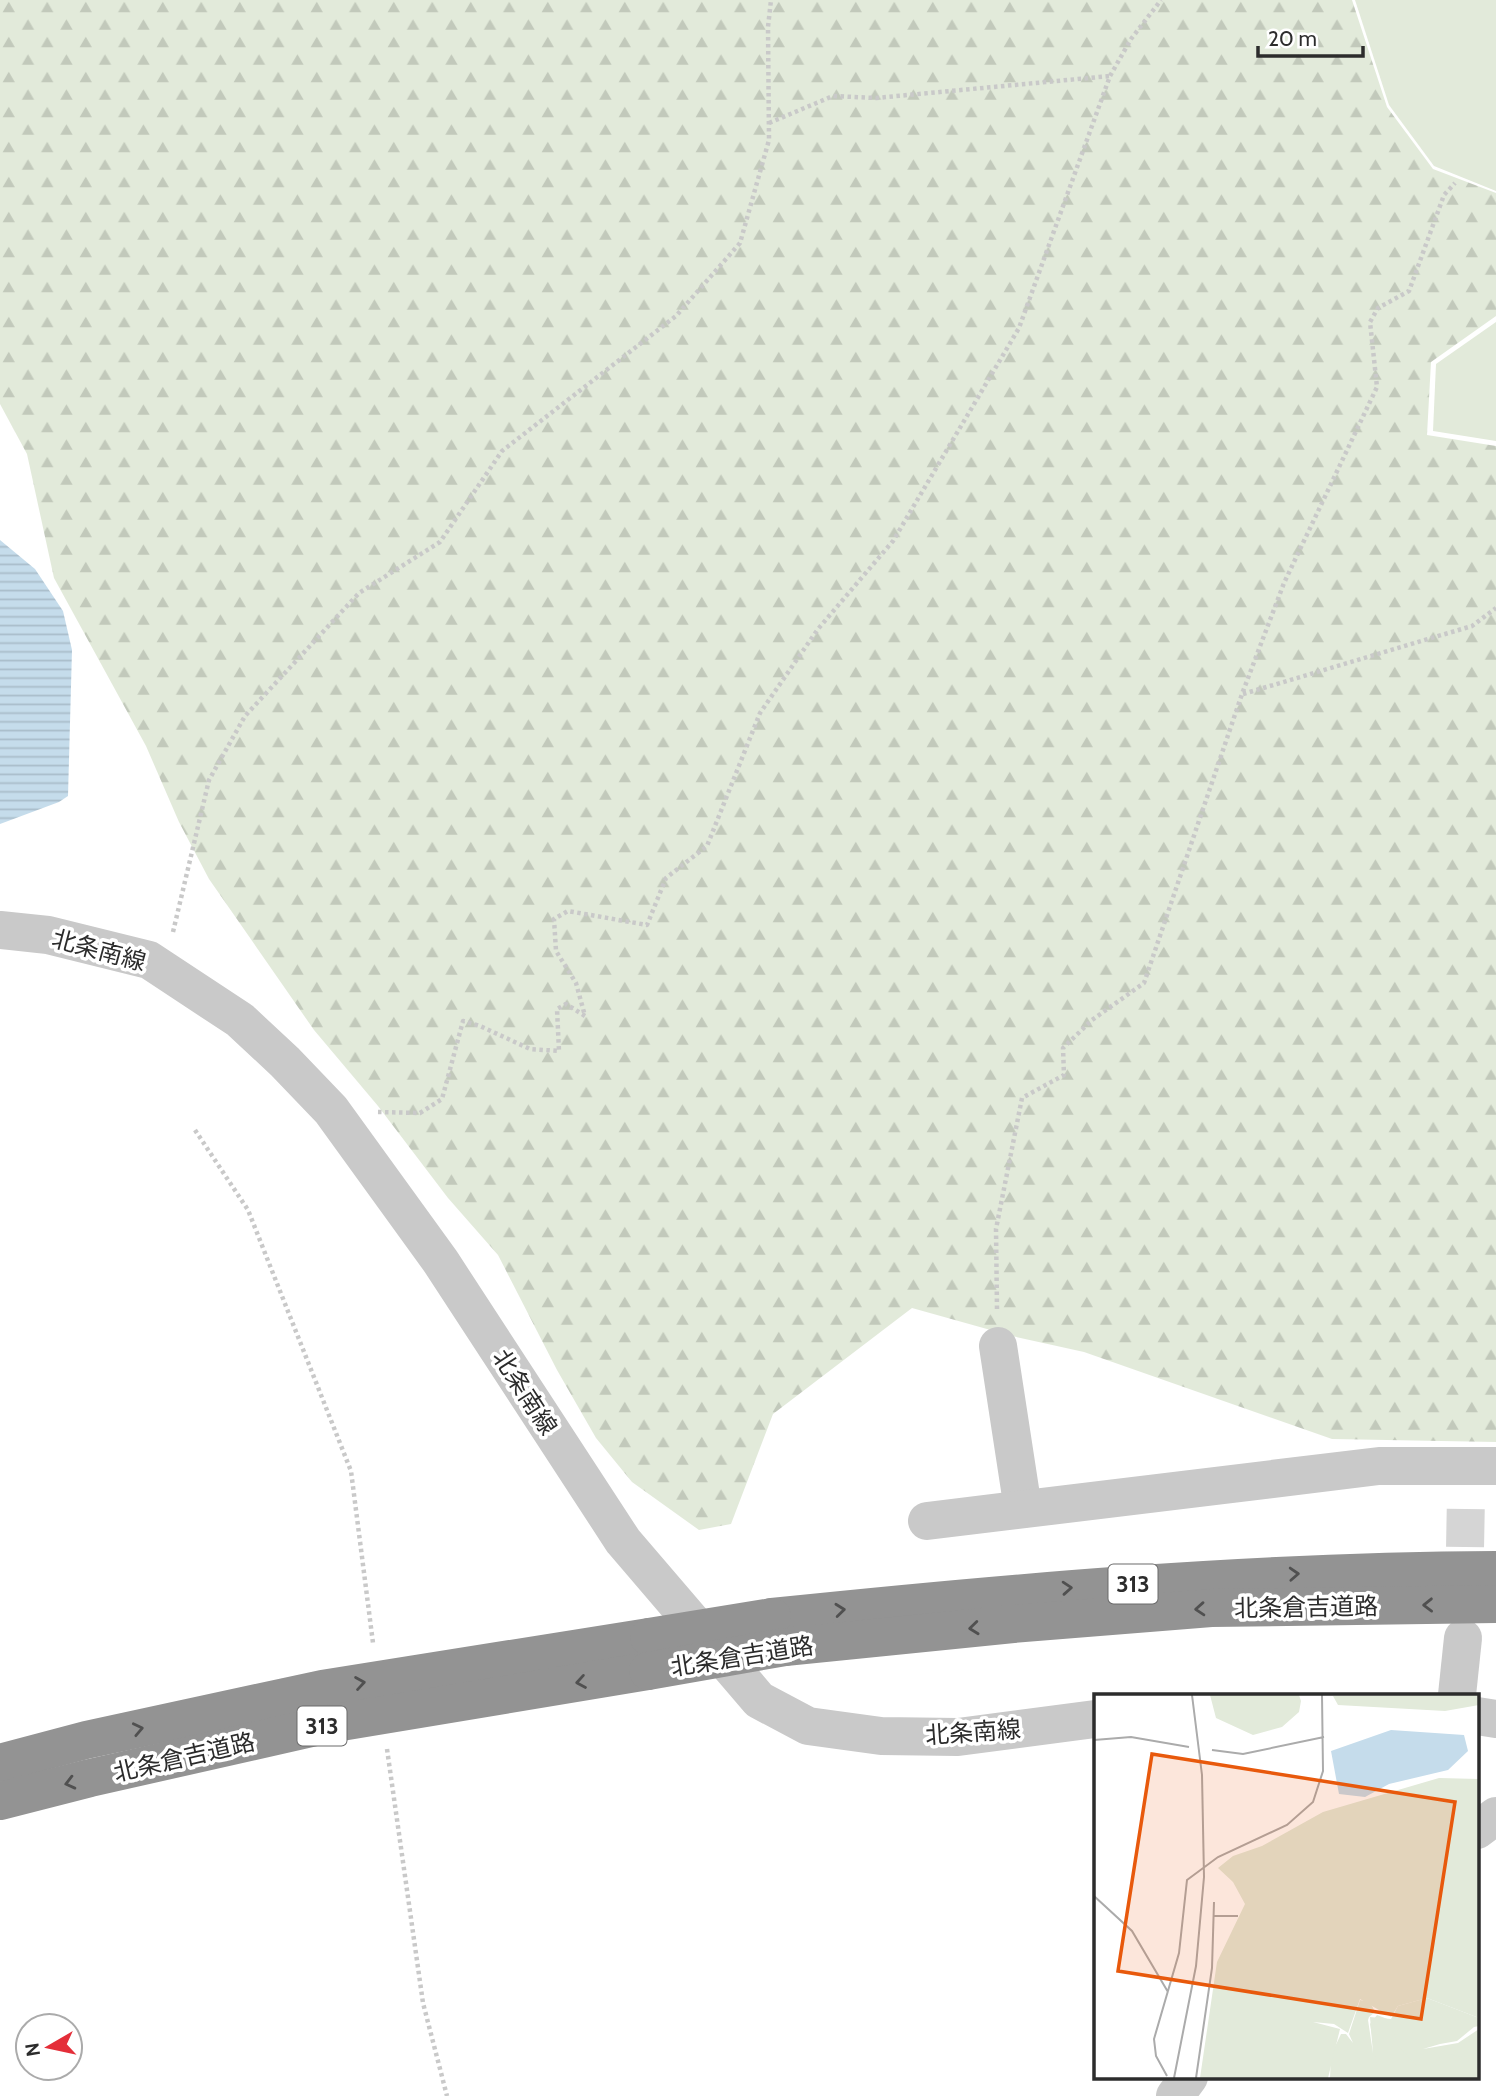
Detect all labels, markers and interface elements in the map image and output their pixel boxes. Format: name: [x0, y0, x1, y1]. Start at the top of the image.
scale bar: [1258, 14, 1363, 58]
text: 20 m: [1268, 26, 1317, 51]
street label: 北条南線: [49, 924, 149, 976]
street label: 北条南線: [487, 1344, 563, 1440]
road number: 313: [1108, 1564, 1158, 1604]
one-way arrow: [1288, 1567, 1299, 1582]
one-way arrow: [1061, 1581, 1072, 1596]
street label: 北条倉吉道路: [1234, 1591, 1378, 1623]
one-way arrow: [1422, 1598, 1433, 1613]
one-way arrow: [1195, 1601, 1206, 1616]
one-way arrow: [835, 1603, 846, 1618]
one-way arrow: [968, 1620, 979, 1635]
street label: 北条倉吉道路: [669, 1630, 815, 1682]
one-way arrow: [575, 1674, 587, 1689]
one-way arrow: [354, 1675, 366, 1690]
inset map: [1094, 1694, 1478, 2078]
road number: 313: [298, 1707, 346, 1746]
street label: 北条南線: [924, 1714, 1022, 1750]
one-way arrow: [132, 1722, 144, 1737]
street label: 北条倉吉道路: [111, 1727, 257, 1787]
one-way arrow: [64, 1775, 76, 1789]
north arrow: [14, 2012, 84, 2082]
text: N: [20, 2041, 45, 2058]

